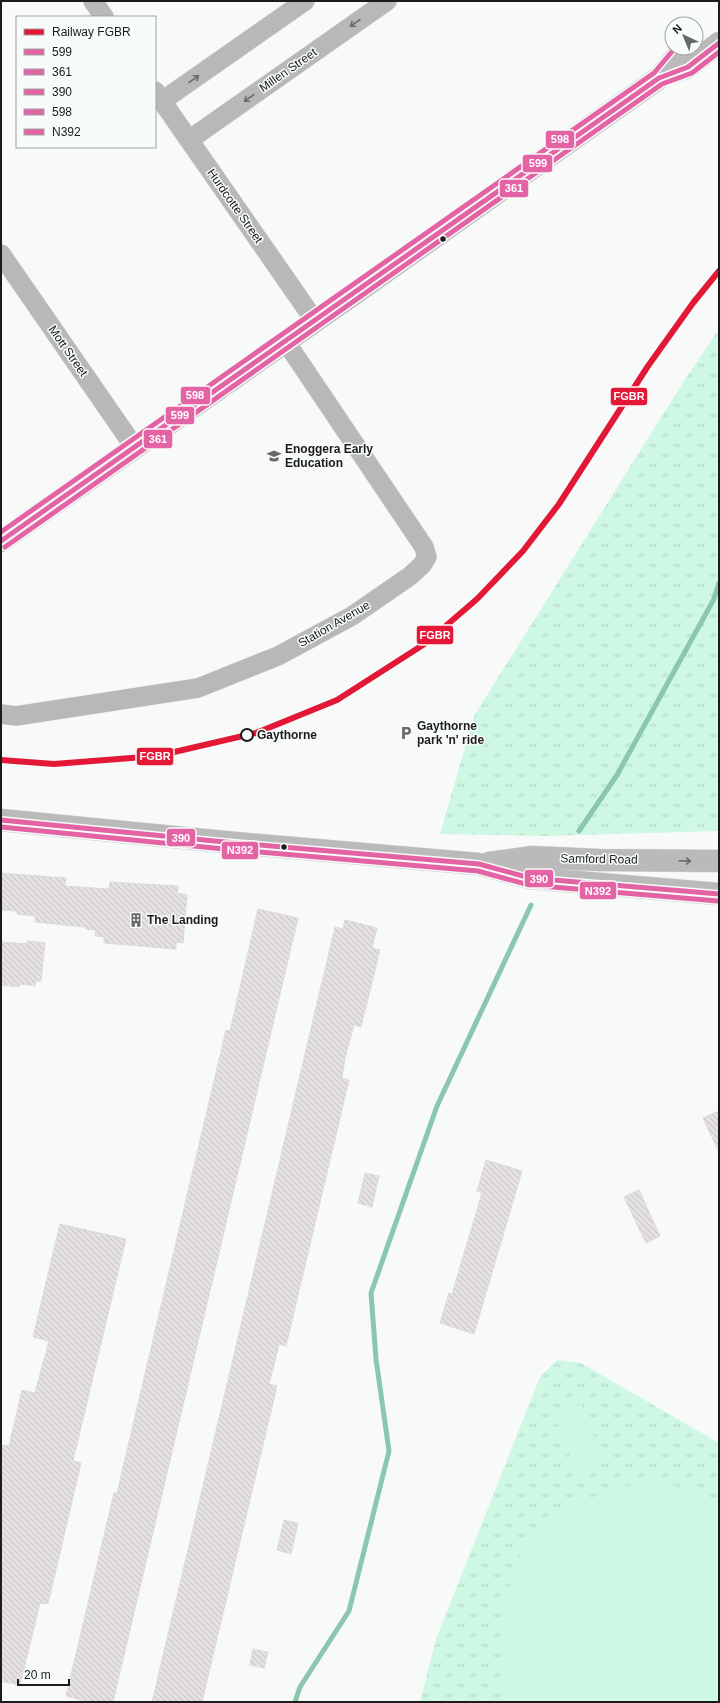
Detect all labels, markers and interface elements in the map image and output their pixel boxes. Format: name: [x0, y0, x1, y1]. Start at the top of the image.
legend: [16, 16, 156, 148]
north arrow: [664, 16, 704, 56]
one-way arrow: [350, 19, 361, 27]
text: N: [670, 22, 684, 36]
text: Railway FGBR: [52, 25, 131, 39]
text: 599: [52, 45, 72, 59]
street label: Millen Street: [257, 45, 320, 95]
text: 361: [52, 65, 72, 79]
one-way arrow: [188, 75, 199, 83]
text: 390: [52, 85, 72, 99]
one-way arrow: [243, 94, 254, 102]
text: 598: [52, 105, 72, 119]
text: N392: [52, 125, 81, 139]
line badge: 598: [545, 130, 575, 149]
text: 598: [551, 133, 569, 145]
line badge: 599: [522, 154, 553, 173]
text: 599: [529, 157, 547, 169]
street label: Hurdcotte Street: [204, 166, 266, 246]
line badge: 361: [499, 179, 529, 198]
text: 361: [505, 182, 523, 194]
unlabelled marker: [438, 234, 448, 244]
street label: Mott Street: [45, 323, 91, 380]
line badge: 598: [180, 386, 211, 405]
line badge: FGBR: [610, 387, 648, 406]
text: 598: [186, 389, 204, 401]
text: FGBR: [613, 390, 645, 402]
line badge: 599: [165, 406, 195, 425]
text: 599: [171, 409, 189, 421]
line badge: 361: [143, 429, 173, 449]
text: 361: [149, 433, 167, 445]
place label: Enoggera Early Education: [285, 442, 373, 470]
school or university icon: Enoggera Early Education: [266, 448, 282, 464]
street label: Station Avenue: [296, 598, 373, 650]
line badge: FGBR: [416, 625, 454, 645]
text: FGBR: [419, 629, 451, 641]
place label: Gaythorne park 'n' ride: [417, 719, 484, 747]
parking icon: Gaythorne park 'n' ride: [398, 725, 414, 741]
marker: Gaythorne: [240, 728, 254, 742]
place label: Gaythorne: [257, 728, 317, 742]
line badge: FGBR: [136, 747, 174, 766]
text: FGBR: [139, 750, 171, 762]
line badge: 390: [166, 828, 196, 847]
text: 390: [172, 832, 190, 844]
line badge: N392: [221, 841, 259, 860]
unlabelled marker: [279, 842, 289, 852]
text: N392: [227, 844, 253, 856]
street label: Samford Road: [560, 851, 638, 867]
one-way arrow: [678, 857, 691, 865]
line badge: 390: [524, 869, 554, 888]
text: 390: [530, 873, 548, 885]
line badge: N392: [579, 881, 617, 900]
text: N392: [585, 885, 611, 897]
building icon: The Landing: [128, 912, 144, 928]
place label: The Landing: [147, 913, 218, 927]
scale bar: [18, 1661, 69, 1687]
text: 20 m: [24, 1668, 51, 1682]

